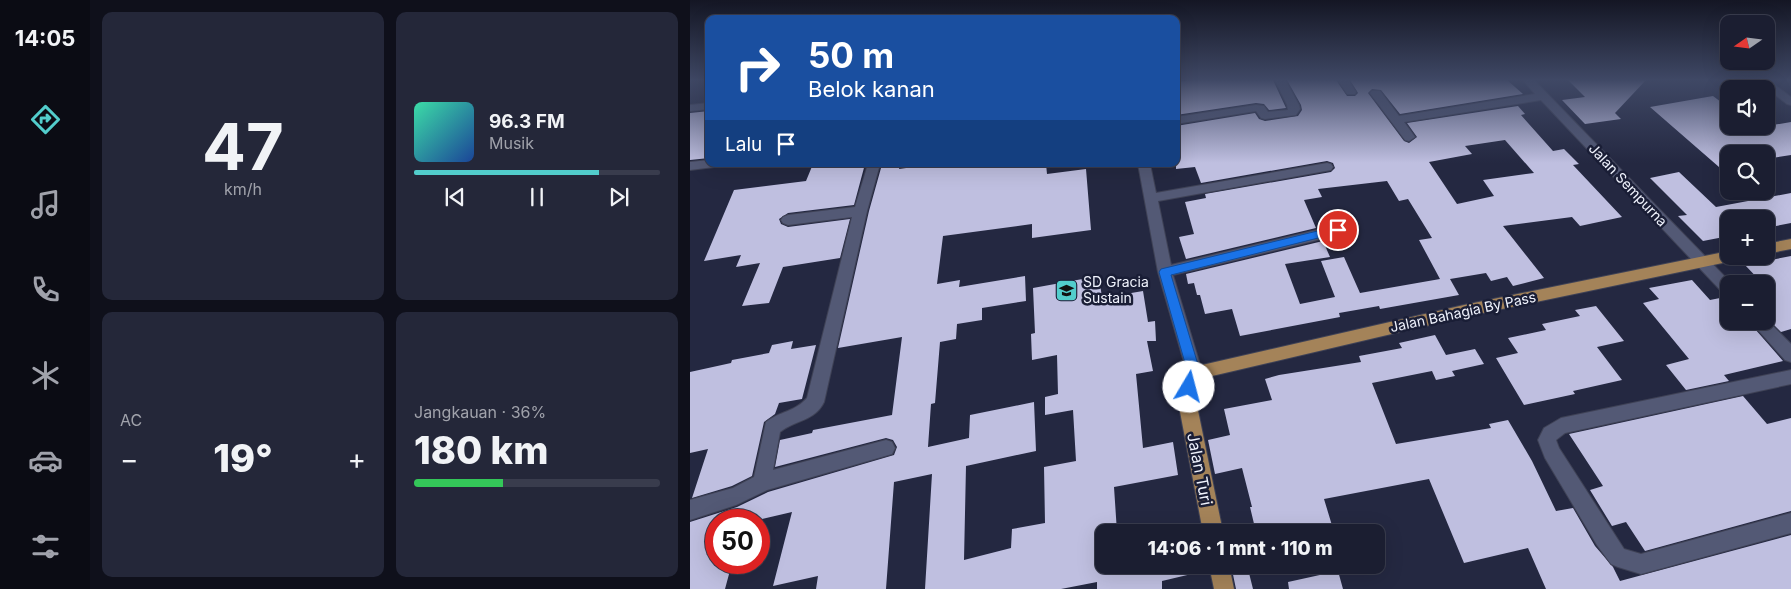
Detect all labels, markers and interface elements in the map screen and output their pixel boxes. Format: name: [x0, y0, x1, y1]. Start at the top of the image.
north arrow: [1720, 15, 1775, 70]
map controls: [1720, 15, 1775, 330]
text: 14:05: [15, 25, 75, 51]
text: 50 m: [808, 34, 894, 76]
icon: right: [725, 35, 790, 100]
text: Belok kanan: [808, 76, 935, 102]
button: sound: [1720, 80, 1775, 135]
icon: directions: [28, 102, 63, 137]
text: 47: [202, 107, 284, 186]
text: 96.3 FM: [489, 110, 565, 133]
icon: arrive: [772, 130, 800, 158]
text: Musik: [489, 133, 534, 153]
text: Lalu: [725, 133, 762, 156]
street label: Jalan Sempurna: [1586, 140, 1671, 230]
button: search: [1720, 145, 1775, 200]
text: km/h: [224, 179, 262, 199]
icon: previous: [441, 183, 469, 211]
icon: pause: [523, 183, 551, 211]
icon: next: [605, 183, 633, 211]
icon: music: [28, 187, 63, 222]
pin: [1317, 209, 1359, 251]
button: +: [1720, 210, 1775, 265]
icon: arrive: [1324, 216, 1352, 244]
icon: phone: [28, 272, 63, 307]
place label: SD Gracia Sustain: [1083, 273, 1149, 306]
button: −: [1720, 275, 1775, 330]
school or university icon: SD Gracia Sustain: [1055, 278, 1079, 302]
street label: Jalan Bahagia By Pass: [1388, 288, 1537, 335]
icon: climate: [28, 358, 63, 393]
position arrow: [1162, 360, 1214, 412]
text: Jangkauan · 36%: [414, 402, 546, 422]
text: AC: [120, 410, 142, 430]
text: 180 km: [414, 427, 548, 473]
street label: Jalan Turi: [1183, 431, 1217, 507]
text: 19°: [213, 435, 273, 481]
text: −: [120, 442, 139, 476]
text: +: [347, 442, 366, 476]
icon: car: [28, 443, 63, 478]
speed limit sign: 50: [705, 509, 770, 574]
icon: filters: [28, 529, 63, 564]
text: 14:06 · 1 mnt · 110 m: [1147, 537, 1333, 560]

